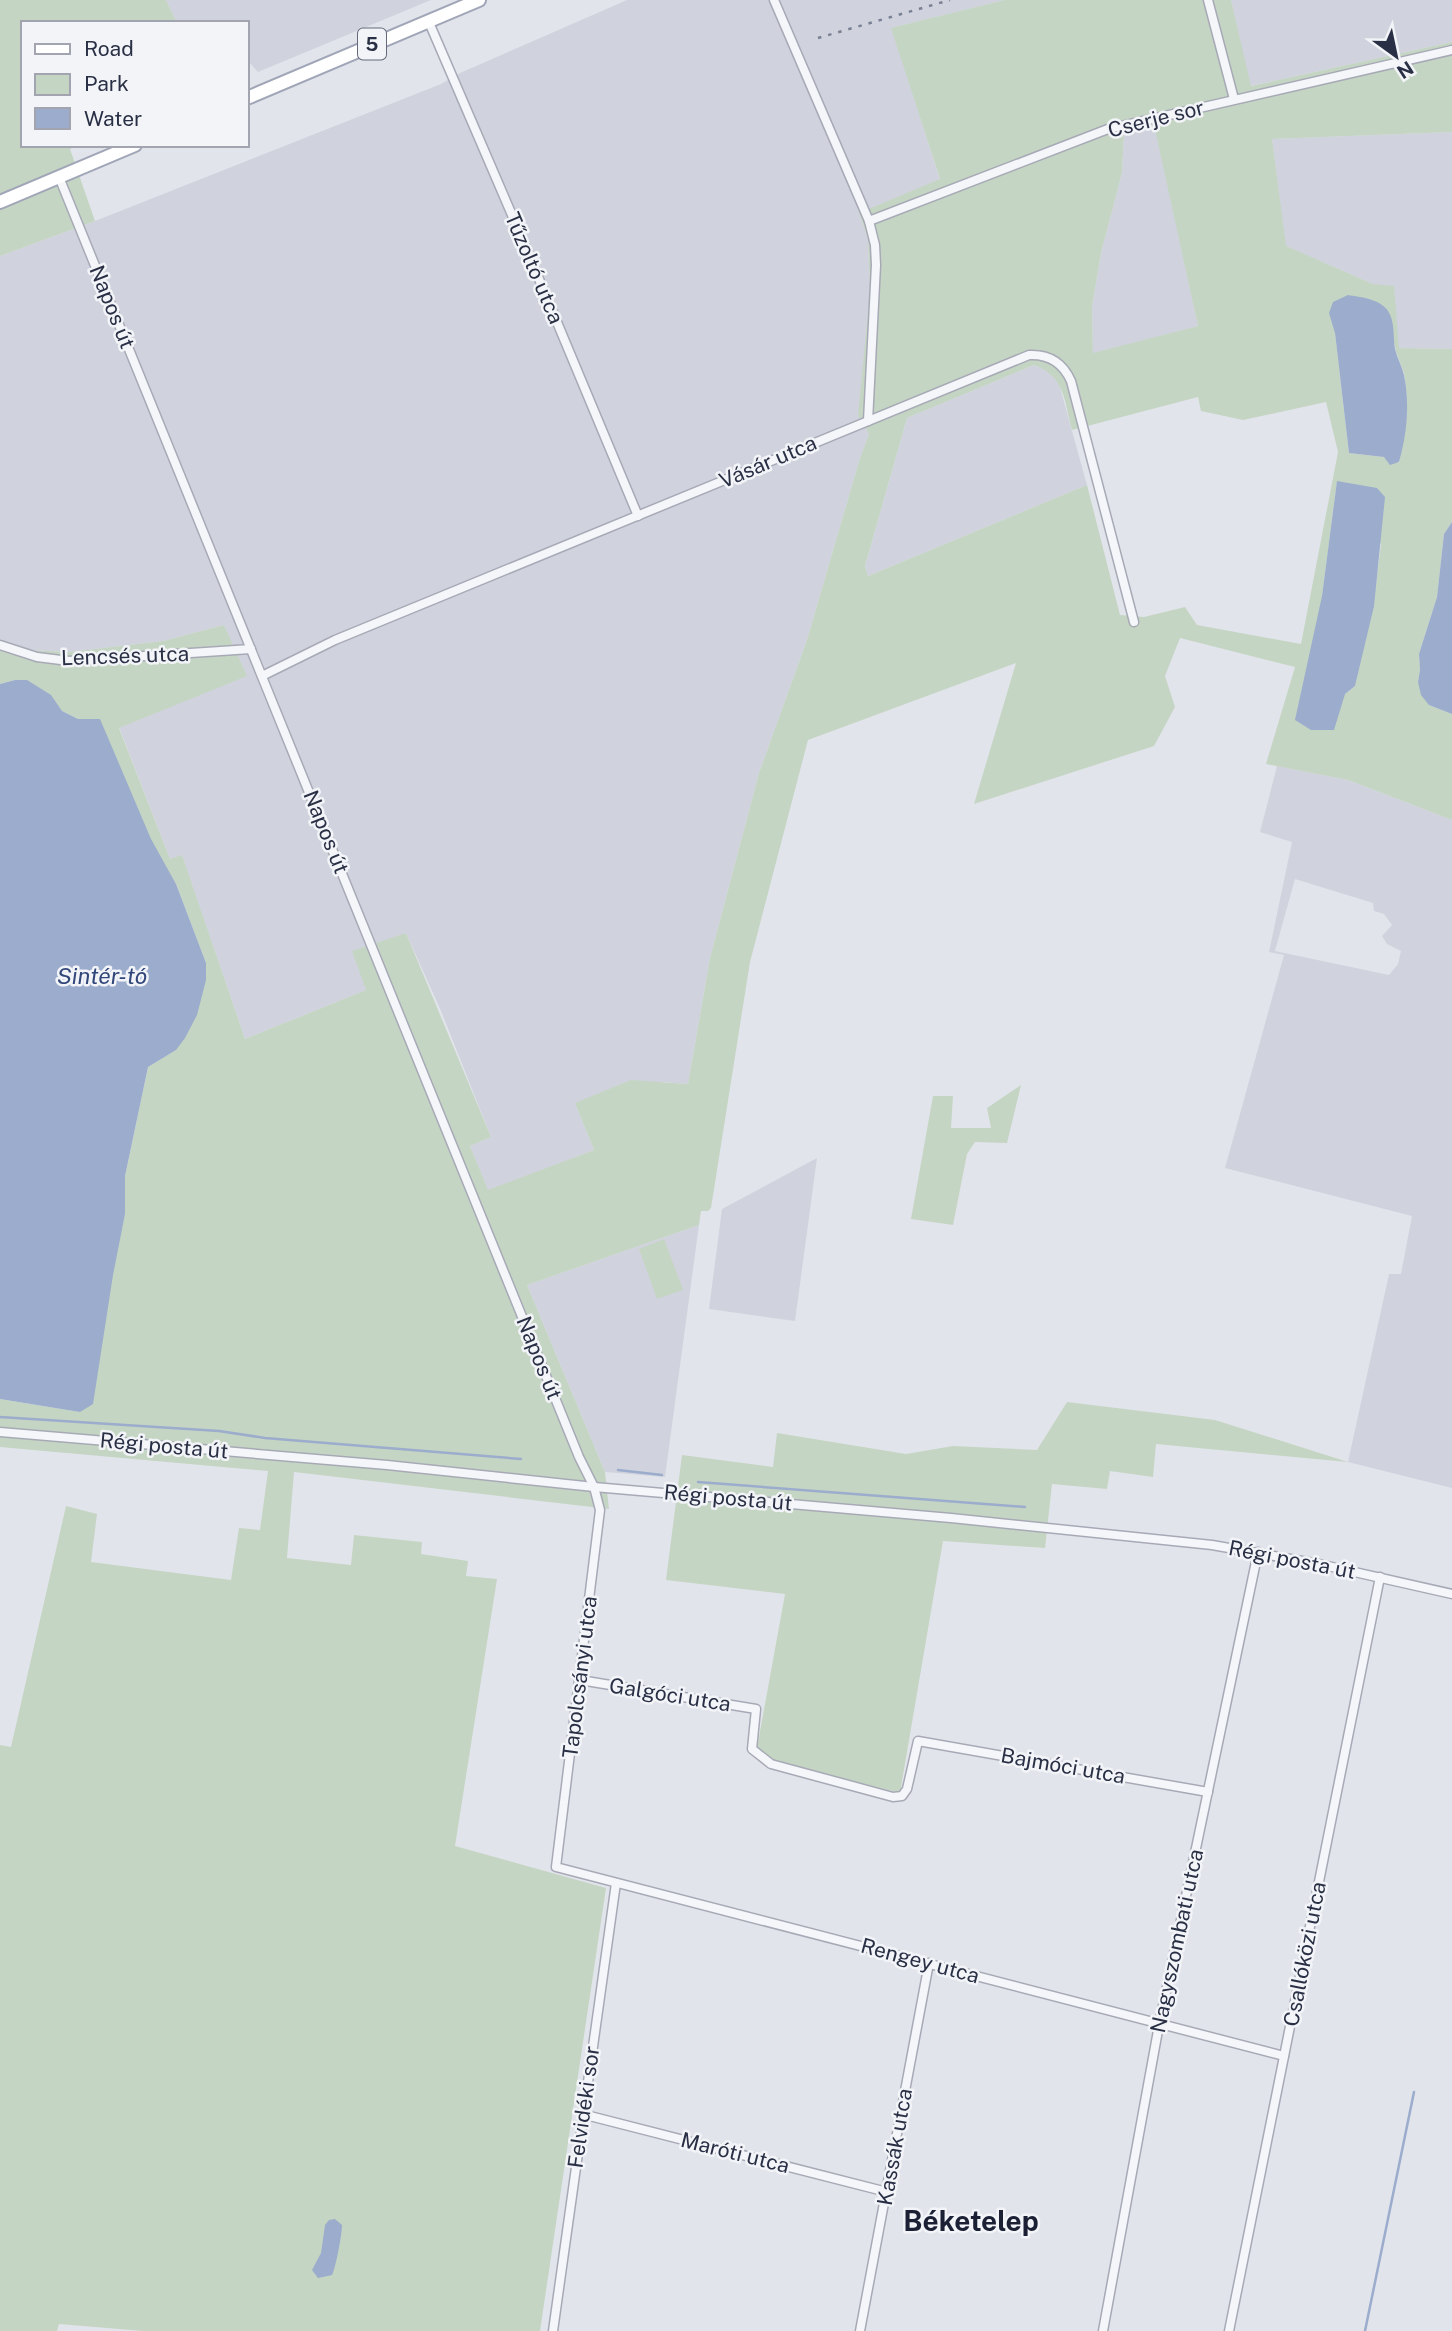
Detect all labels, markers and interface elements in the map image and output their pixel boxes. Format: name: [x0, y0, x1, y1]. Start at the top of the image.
legend: [21, 21, 248, 147]
north arrow: [1361, 21, 1431, 91]
road number: 5: [358, 28, 386, 60]
text: Road: [84, 36, 134, 61]
text: N: [1393, 57, 1417, 84]
text: Park: [84, 71, 129, 96]
street label: Cserje sor: [1105, 94, 1207, 143]
text: Water: [84, 106, 142, 131]
street label: Tűzoltó utca: [500, 208, 569, 327]
street label: Napos út: [84, 261, 140, 352]
street label: Vásár utca: [715, 430, 820, 493]
street label: Lencsés utca: [61, 641, 189, 670]
street label: Napos út: [298, 786, 354, 877]
water label: Sintér-tó: [57, 962, 147, 989]
street label: Napos út: [511, 1312, 567, 1403]
street label: Régi posta út: [99, 1427, 229, 1464]
street label: Régi posta út: [663, 1479, 793, 1516]
street label: Régi posta út: [1226, 1535, 1358, 1584]
street label: Tapolcsányi utca: [557, 1595, 602, 1759]
street label: Galgóci utca: [607, 1673, 733, 1716]
street label: Bajmóci utca: [999, 1742, 1127, 1789]
street label: Nagyszombati utca: [1145, 1847, 1208, 2035]
street label: Csallóközi utca: [1278, 1879, 1331, 2028]
street label: Rengey utca: [858, 1933, 982, 1988]
street label: Felvidéki sor: [563, 2044, 604, 2170]
street label: Kassák utca: [872, 2086, 917, 2207]
street label: Maróti utca: [678, 2127, 792, 2178]
district label: Béketelep: [903, 2204, 1039, 2237]

